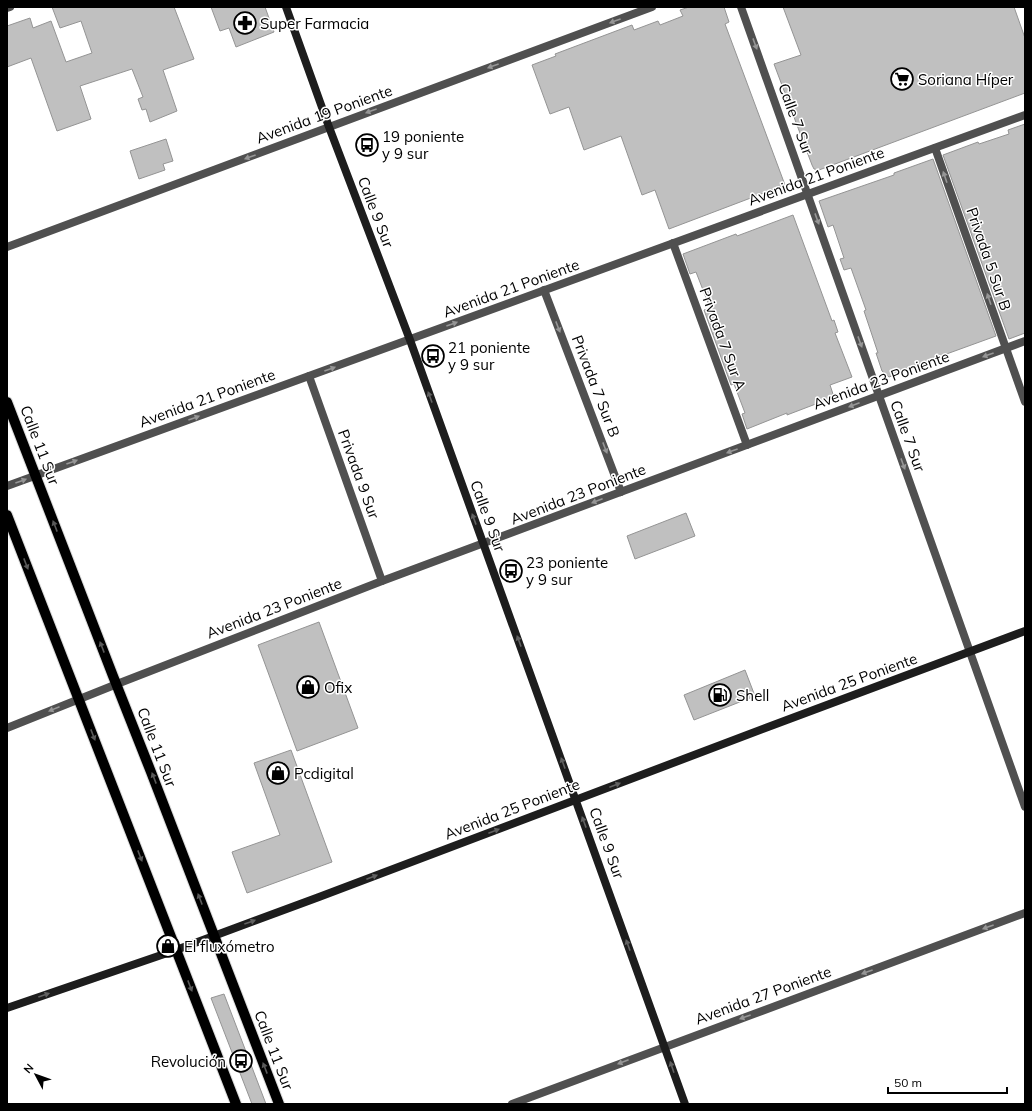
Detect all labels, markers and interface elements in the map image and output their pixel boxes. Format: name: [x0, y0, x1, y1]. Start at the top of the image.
pharmacy icon: Super Farmacia: [232, 10, 258, 36]
place label: Super Farmacia: [260, 14, 369, 33]
one-way arrow: [609, 18, 621, 24]
one-way arrow: [752, 38, 758, 50]
one-way arrow: [487, 63, 499, 69]
supermarket icon: Soriana Híper: [889, 66, 915, 92]
place label: Soriana Híper: [918, 70, 1014, 89]
street label: Avenida 19 Poniente: [253, 81, 395, 147]
street label: Calle 7 Sur: [774, 81, 818, 158]
one-way arrow: [365, 109, 377, 115]
place label: 19 poniente y 9 sur: [382, 127, 464, 163]
bus stop icon: 19 poniente y 9 sur: [354, 132, 380, 158]
street label: Avenida 21 Poniente: [745, 143, 887, 209]
one-way arrow: [243, 154, 255, 160]
one-way arrow: [942, 170, 948, 182]
street label: Calle 9 Sur: [354, 174, 398, 251]
street label: Privada 5 Sur B: [962, 205, 1016, 313]
one-way arrow: [814, 213, 820, 225]
street label: Avenida 21 Poniente: [440, 255, 582, 321]
street label: Privada 7 Sur A: [695, 285, 751, 393]
one-way arrow: [985, 293, 991, 305]
one-way arrow: [446, 321, 458, 327]
one-way arrow: [556, 321, 562, 333]
street label: Privada 7 Sur B: [568, 332, 624, 440]
one-way arrow: [857, 336, 863, 348]
place label: 21 poniente y 9 sur: [448, 338, 530, 374]
bus stop icon: 21 poniente y 9 sur: [420, 343, 446, 369]
street label: Avenida 23 Poniente: [810, 347, 952, 413]
one-way arrow: [982, 352, 994, 358]
street label: Avenida 21 Poniente: [136, 365, 278, 431]
one-way arrow: [324, 365, 336, 371]
one-way arrow: [427, 390, 433, 402]
street label: Calle 7 Sur: [886, 398, 930, 475]
street label: Calle 11 Sur: [16, 403, 64, 488]
one-way arrow: [847, 403, 859, 409]
one-way arrow: [189, 414, 201, 420]
street label: Privada 9 Sur: [334, 427, 384, 522]
one-way arrow: [602, 442, 608, 454]
one-way arrow: [725, 448, 737, 454]
one-way arrow: [67, 459, 79, 465]
street label: Avenida 23 Poniente: [508, 459, 648, 529]
one-way arrow: [901, 459, 907, 471]
one-way arrow: [16, 478, 28, 484]
street label: Calle 9 Sur: [466, 478, 510, 555]
one-way arrow: [590, 499, 602, 505]
one-way arrow: [471, 512, 477, 524]
one-way arrow: [52, 520, 58, 532]
place label: 23 poniente y 9 sur: [526, 553, 608, 589]
bus stop icon: 23 poniente y 9 sur: [498, 558, 524, 584]
one-way arrow: [24, 559, 30, 571]
street label: Avenida 23 Poniente: [204, 573, 344, 643]
one-way arrow: [515, 635, 521, 647]
one-way arrow: [98, 641, 104, 653]
street label: Avenida 25 Poniente: [778, 649, 920, 715]
shop icon: Ofix: [295, 674, 321, 700]
place label: Ofix: [324, 678, 352, 697]
fuel station icon: Shell: [707, 682, 733, 708]
place label: Shell: [736, 686, 769, 705]
street label: Calle 11 Sur: [133, 705, 181, 790]
one-way arrow: [48, 706, 60, 712]
one-way arrow: [91, 730, 97, 742]
one-way arrow: [559, 757, 565, 769]
shop icon: Pcdigital: [265, 760, 291, 786]
place label: Pcdigital: [294, 764, 354, 783]
one-way arrow: [150, 771, 156, 783]
street label: Avenida 25 Poniente: [442, 774, 582, 844]
one-way arrow: [610, 782, 622, 788]
street label: Calle 9 Sur: [585, 805, 629, 882]
one-way arrow: [581, 816, 587, 828]
one-way arrow: [488, 828, 500, 834]
one-way arrow: [137, 851, 143, 862]
one-way arrow: [367, 873, 379, 879]
one-way arrow: [196, 893, 202, 905]
one-way arrow: [245, 919, 257, 925]
one-way arrow: [982, 924, 994, 930]
shop icon: El fluxómetro: [155, 933, 181, 959]
place label: El fluxómetro: [184, 937, 275, 956]
one-way arrow: [625, 938, 631, 950]
street label: Avenida 27 Poniente: [692, 962, 834, 1028]
one-way arrow: [860, 969, 872, 975]
one-way arrow: [188, 980, 194, 992]
one-way arrow: [38, 992, 50, 998]
street label: Calle 11 Sur: [250, 1008, 298, 1093]
one-way arrow: [738, 1014, 750, 1020]
bus stop icon: Revolución: [228, 1048, 254, 1074]
place label: Revolución: [151, 1052, 226, 1071]
north arrow: [16, 1055, 56, 1095]
one-way arrow: [616, 1060, 628, 1066]
text: N: [20, 1061, 36, 1076]
one-way arrow: [261, 1061, 267, 1073]
one-way arrow: [669, 1061, 675, 1073]
scale bar: [888, 1069, 1007, 1095]
text: 50 m: [894, 1075, 922, 1090]

